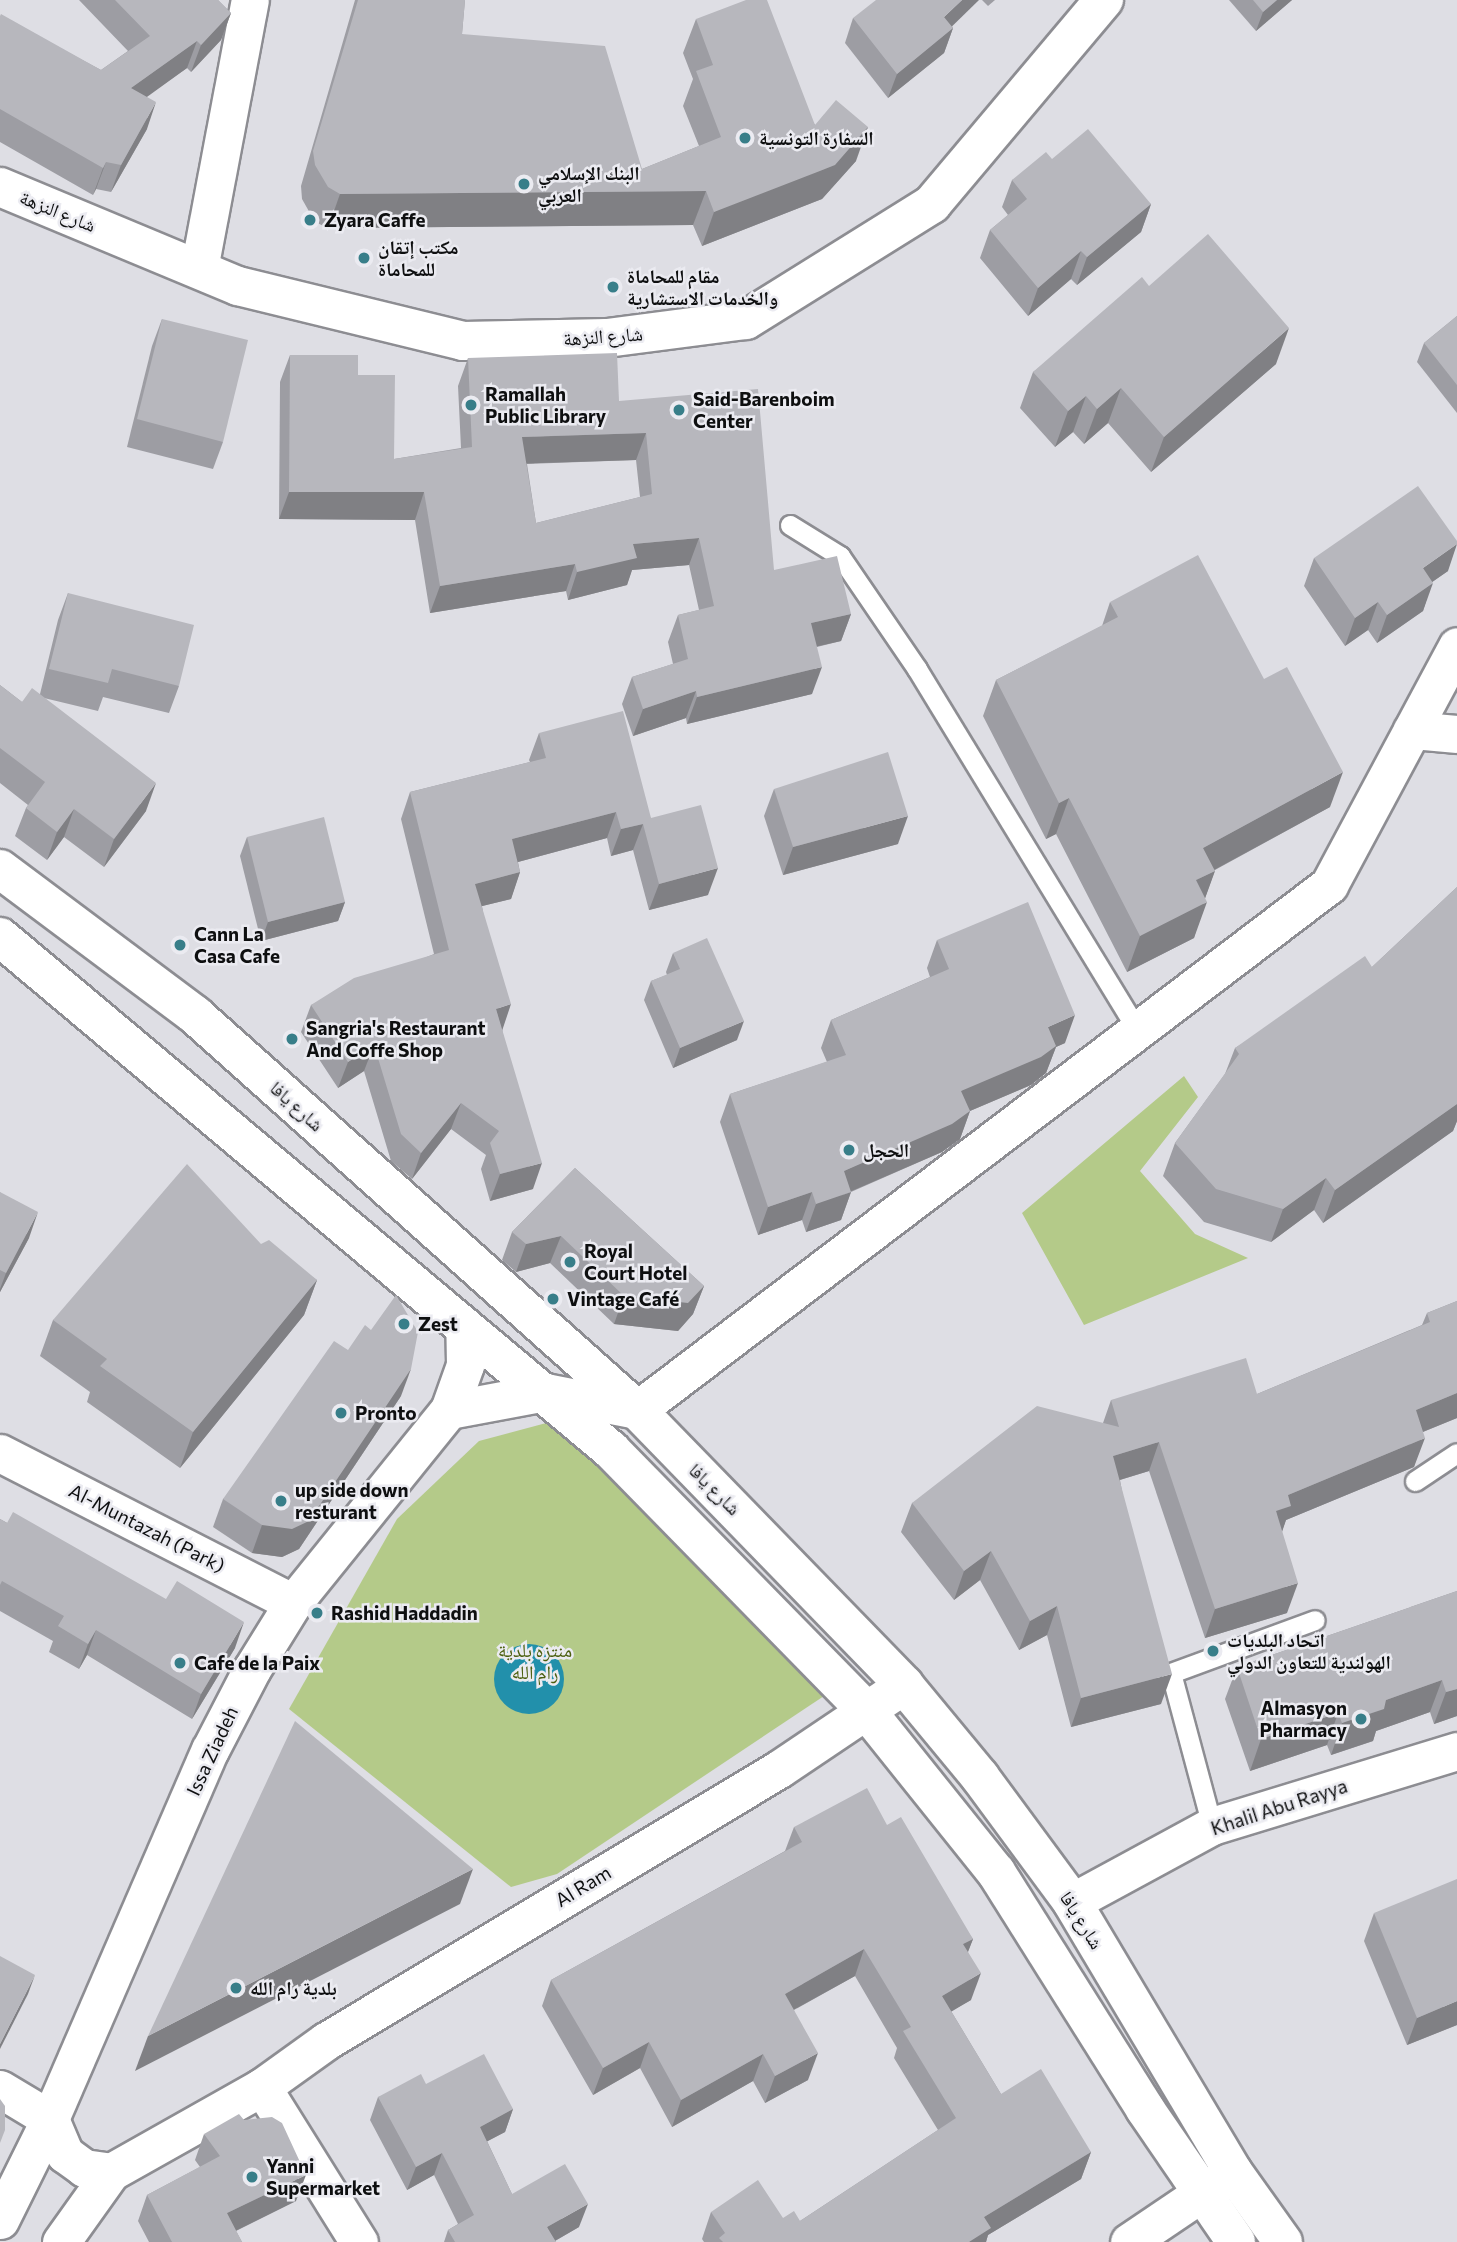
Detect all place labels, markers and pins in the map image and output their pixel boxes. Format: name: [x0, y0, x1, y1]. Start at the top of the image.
place label: السفارة التونسية: [759, 127, 874, 149]
marker: السفارة التونسية: [737, 130, 753, 146]
place label: البنك الإسلامي العربي: [538, 162, 640, 206]
marker: البنك الإسلامي العربي: [516, 176, 532, 192]
place label: Zyara Caffe: [324, 209, 426, 231]
marker: Zyara Caffe: [302, 212, 318, 228]
place label: مكتب إتقان للمحاماة: [378, 236, 459, 280]
marker: مكتب إتقان للمحاماة: [356, 250, 372, 266]
place label: مقام للمحاماة والخدمات الاستشارية: [627, 265, 778, 309]
marker: مقام للمحاماة والخدمات الاستشارية: [605, 279, 621, 295]
place label: Ramallah Public Library: [485, 383, 606, 427]
place label: Said-Barenboim Center: [693, 388, 835, 432]
marker: Ramallah Public Library: [463, 397, 479, 413]
marker: Said-Barenboim Center: [671, 402, 687, 418]
place label: Cann La Casa Cafe: [194, 923, 280, 967]
marker: Cann La Casa Cafe: [172, 937, 188, 953]
place label: Sangria's Restaurant And Coffe Shop: [306, 1017, 486, 1061]
marker: Sangria's Restaurant And Coffe Shop: [284, 1031, 300, 1047]
place label: الحجل: [863, 1139, 909, 1161]
marker: الحجل: [841, 1142, 857, 1158]
place label: Royal Court Hotel: [584, 1240, 687, 1284]
marker: Royal Court Hotel: [562, 1254, 578, 1270]
place label: Vintage Café: [567, 1288, 679, 1310]
marker: Vintage Café: [545, 1291, 561, 1307]
place label: Zest: [418, 1313, 458, 1335]
marker: Zest: [396, 1316, 412, 1332]
place label: Pronto: [355, 1402, 417, 1424]
marker: Pronto: [333, 1405, 349, 1421]
place label: up side down resturant: [295, 1479, 408, 1523]
marker: up side down resturant: [273, 1493, 289, 1509]
place label: Rashid Haddadin: [331, 1602, 478, 1624]
marker: Rashid Haddadin: [309, 1605, 325, 1621]
place label: اتحاد البلديات الهولندية للتعاون الدولي: [1227, 1629, 1391, 1673]
marker: اتحاد البلديات الهولندية للتعاون الدولي: [1205, 1643, 1221, 1659]
place label: Cafe de la Paix: [194, 1652, 320, 1674]
marker: Cafe de la Paix: [172, 1655, 188, 1671]
place label: Almasyon Pharmacy: [1260, 1697, 1347, 1741]
marker: Almasyon Pharmacy: [1353, 1711, 1369, 1727]
place label: بلدية رام الله: [250, 1977, 337, 1999]
marker: بلدية رام الله: [228, 1980, 244, 1996]
place label: Yanni Supermarket: [266, 2155, 380, 2199]
marker: Yanni Supermarket: [244, 2169, 260, 2185]

